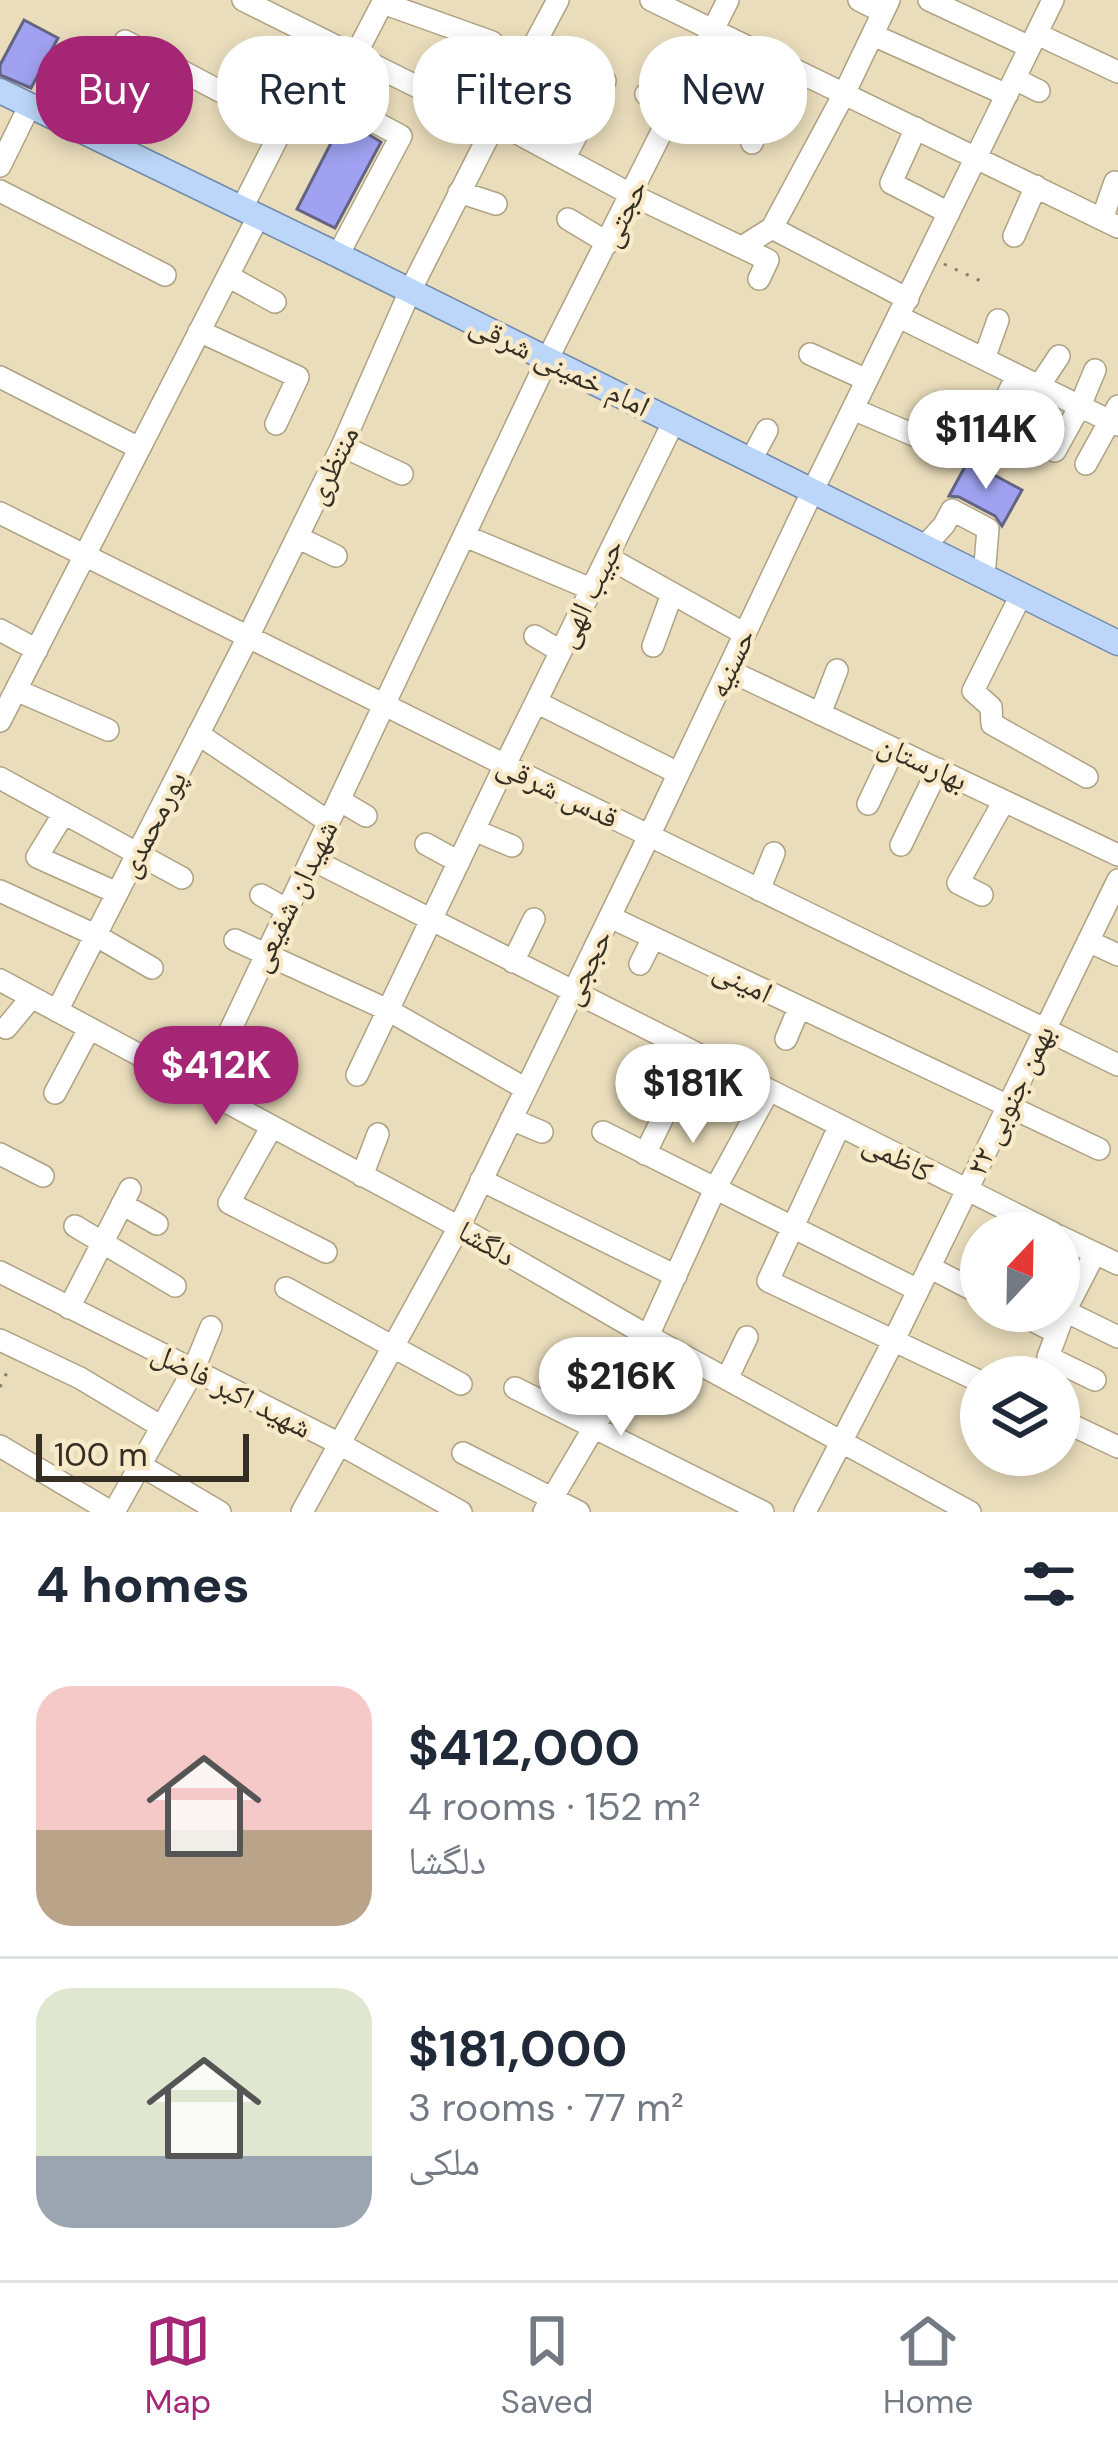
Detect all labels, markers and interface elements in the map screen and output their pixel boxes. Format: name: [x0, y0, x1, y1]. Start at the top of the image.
chip: Buy: [36, 36, 193, 144]
chip: Rent: [217, 36, 389, 144]
chip: Filters: [413, 36, 615, 144]
chip: New: [639, 36, 807, 144]
street label: حجتی: [590, 173, 656, 253]
street label: امام خمینی شرقی: [463, 305, 657, 425]
pin: $114K: [902, 390, 1070, 492]
text: $114K: [935, 403, 1037, 454]
street label: منتظری: [296, 419, 368, 511]
street label: حبیب الهی: [546, 532, 632, 654]
street label: حسنیه: [698, 622, 764, 704]
street label: بهارستان: [872, 724, 974, 800]
street label: قدس شرقی: [491, 745, 625, 837]
street label: پورمحمدی: [109, 764, 195, 884]
street label: شهیدان شفیعی: [240, 814, 346, 978]
street label: حججی: [551, 923, 621, 1011]
street label: امینی: [707, 950, 779, 1012]
street label: ۲۲ بهمن جنوبی: [957, 1018, 1063, 1182]
pin: $412K: [132, 1026, 300, 1128]
text: $412K: [160, 1039, 272, 1090]
pin: $181K: [609, 1044, 777, 1146]
text: $181K: [642, 1057, 744, 1108]
street label: کاظمی: [857, 1123, 939, 1191]
street label: دلگشا: [451, 1211, 523, 1275]
north arrow: [960, 1212, 1080, 1332]
map controls: [960, 1212, 1080, 1476]
street label: شهید اکبر فاضل: [146, 1333, 318, 1447]
pin: $216K: [537, 1337, 705, 1439]
text: $216K: [566, 1350, 676, 1401]
button: layers: [960, 1356, 1080, 1476]
scale bar: [36, 1428, 249, 1481]
text: 100 m: [54, 1433, 148, 1476]
text: 4 homes: [36, 1551, 250, 1618]
icon: filters: [1016, 1551, 1082, 1617]
text: $412,000: [408, 1714, 640, 1781]
icon: home: [132, 1734, 276, 1878]
text: 4 rooms · 152 m²: [408, 1781, 701, 1832]
text: دلگشا: [408, 1835, 486, 1886]
text: $181,000: [408, 2015, 627, 2082]
icon: home: [132, 2036, 276, 2180]
text: 3 rooms · 77 m²: [408, 2082, 684, 2133]
text: ملکی: [408, 2136, 480, 2187]
tab: Map: [145, 2308, 211, 2423]
tab: Saved: [501, 2308, 593, 2423]
tab: Home: [883, 2308, 973, 2423]

